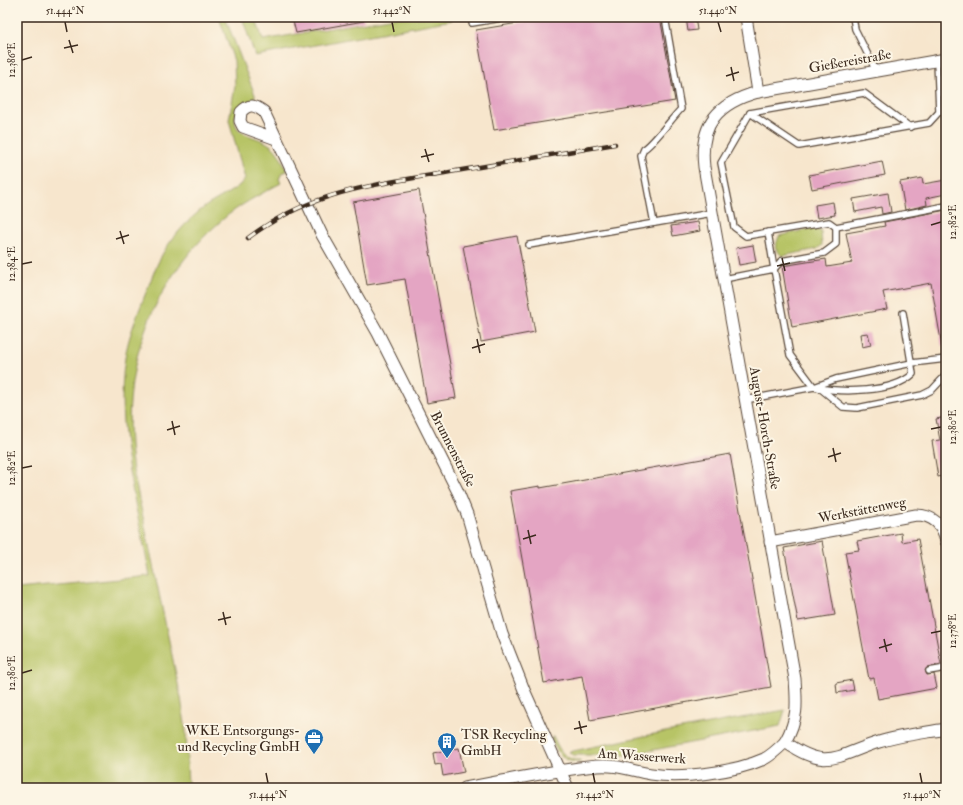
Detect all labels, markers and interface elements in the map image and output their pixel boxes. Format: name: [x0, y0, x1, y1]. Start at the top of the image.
text: 51.444°N: [46, 5, 84, 17]
text: 51.442°N: [373, 5, 411, 17]
text: 51.440°N: [699, 5, 737, 17]
text: 12.386°E: [6, 43, 18, 77]
street label: Gießereistraße: [808, 45, 893, 77]
text: 12.382°E: [947, 205, 959, 239]
text: 12.384°E: [6, 246, 18, 282]
street label: August-Horch-Straße: [746, 364, 784, 491]
street label: Brunnenstraße: [427, 408, 479, 490]
text: 12.380°E: [947, 410, 959, 444]
text: 12.382°E: [6, 451, 18, 485]
street label: Werkstättenweg: [816, 493, 908, 527]
text: 12.378°E: [947, 614, 959, 648]
text: 12.380°E: [6, 656, 18, 690]
place label: WKE Entsorgungs- und Recycling GmbH: [178, 722, 300, 756]
place label: TSR Recycling GmbH: [461, 726, 548, 759]
office icon: WKE Entsorgungs- und Recycling GmbH: [303, 727, 325, 755]
building icon: TSR Recycling GmbH: [436, 731, 458, 759]
street label: Am Wasserwerk: [596, 744, 687, 768]
text: 51.444°N: [249, 789, 287, 801]
text: 51.442°N: [576, 789, 614, 801]
text: 51.440°N: [903, 789, 941, 801]

